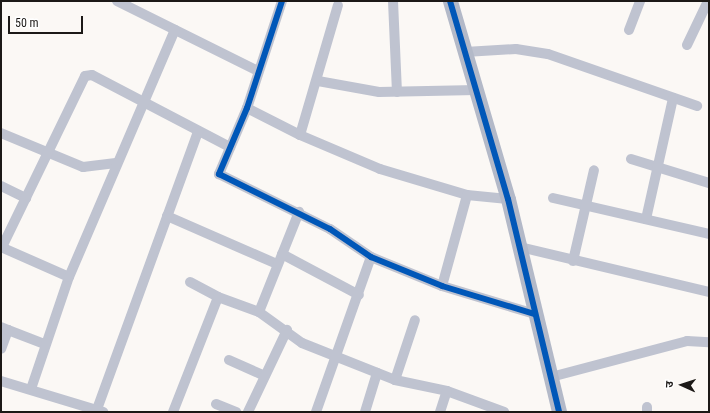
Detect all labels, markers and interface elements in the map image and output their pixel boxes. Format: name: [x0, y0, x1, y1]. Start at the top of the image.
scale bar: [10, 8, 85, 34]
text: 50 m: [15, 16, 39, 30]
north arrow: [662, 365, 702, 405]
text: उ: [663, 381, 676, 388]

